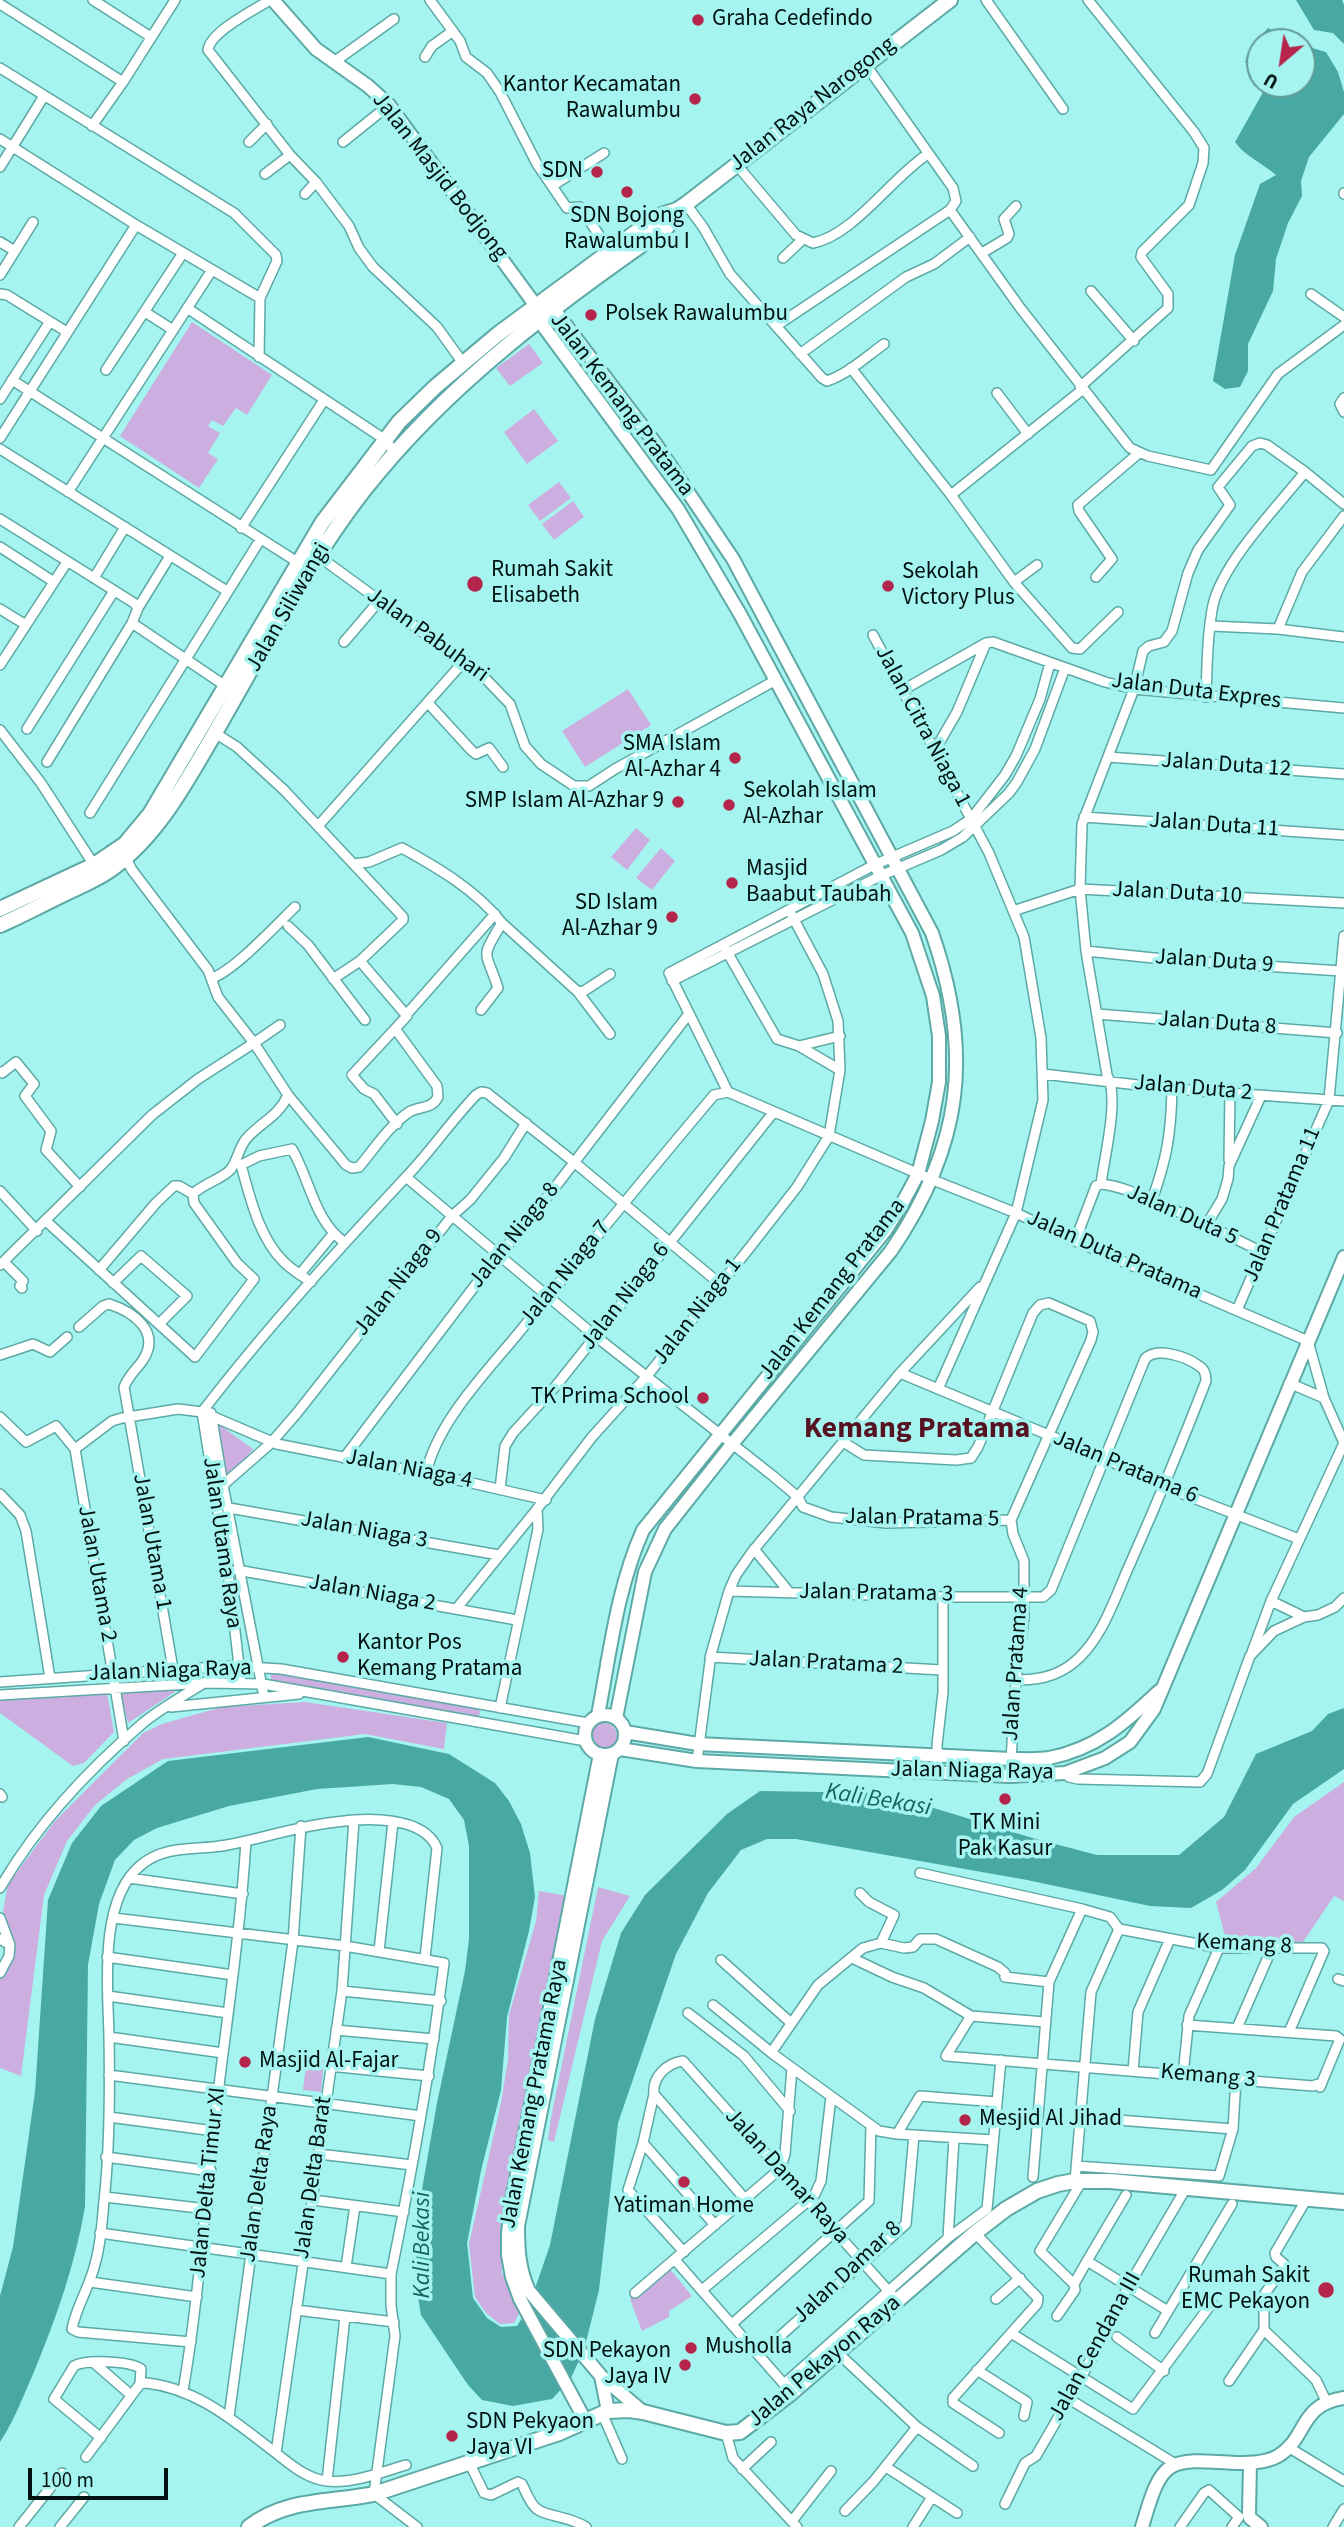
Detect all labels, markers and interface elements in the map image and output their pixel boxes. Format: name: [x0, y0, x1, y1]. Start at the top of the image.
place label: Graha Cedefindo: [712, 6, 873, 34]
marker: Graha Cedefindo: [690, 12, 706, 28]
north arrow: [1246, 28, 1316, 98]
street label: Jalan Raya Narogong: [725, 32, 901, 178]
text: U: [1259, 65, 1284, 95]
place label: Kantor Kecamatan Rawalumbu: [503, 72, 681, 126]
street label: Jalan Masjid Bodjong: [365, 88, 513, 266]
marker: Kantor Kecamatan Rawalumbu: [687, 91, 703, 107]
place label: SDN: [542, 158, 583, 186]
marker: SDN: [589, 164, 605, 180]
marker: SDN Bojong Rawalumbu I: [619, 184, 635, 200]
place label: SDN Bojong Rawalumbu I: [564, 203, 690, 257]
place label: Polsek Rawalumbu: [605, 301, 788, 329]
marker: Polsek Rawalumbu: [583, 307, 599, 323]
street label: Jalan Kemang Pratama: [543, 308, 699, 502]
street label: Jalan Siliwangi: [241, 539, 337, 677]
place label: Rumah Sakit Elisabeth: [491, 557, 613, 611]
place label: Sekolah Victory Plus: [902, 559, 1015, 613]
marker: Rumah Sakit Elisabeth: [465, 574, 485, 594]
marker: Sekolah Victory Plus: [880, 578, 896, 594]
street label: Jalan Pabuhari: [361, 583, 493, 689]
street label: Jalan Citra Niaga 1: [868, 642, 976, 812]
street label: Jalan Duta Expres: [1110, 668, 1282, 716]
place label: SMA Islam Al-Azhar 4: [623, 731, 721, 785]
street label: Jalan Duta 12: [1160, 748, 1292, 784]
marker: SMA Islam Al-Azhar 4: [727, 750, 743, 766]
place label: Sekolah Islam Al-Azhar: [743, 778, 877, 832]
place label: SMP Islam Al-Azhar 9: [465, 788, 664, 816]
marker: SMP Islam Al-Azhar 9: [670, 794, 686, 810]
marker: Sekolah Islam Al-Azhar: [721, 797, 737, 813]
street label: Jalan Duta 11: [1148, 808, 1280, 844]
place label: Masjid Baabut Taubah: [746, 856, 892, 910]
marker: Masjid Baabut Taubah: [724, 875, 740, 891]
street label: Jalan Duta 10: [1111, 877, 1243, 911]
place label: SD Islam Al-Azhar 9: [562, 890, 658, 944]
marker: SD Islam Al-Azhar 9: [664, 909, 680, 925]
street label: Jalan Duta 9: [1154, 944, 1274, 980]
street label: Jalan Duta 8: [1157, 1006, 1277, 1042]
street label: Jalan Duta 2: [1133, 1070, 1253, 1108]
street label: Jalan Pratama 11: [1238, 1123, 1328, 1287]
street label: Jalan Niaga 8: [464, 1177, 566, 1295]
street label: Jalan Duta 5: [1122, 1179, 1242, 1253]
street label: Jalan Kemang Pratama: [754, 1194, 912, 1386]
street label: Jalan Duta Pratama: [1022, 1205, 1206, 1307]
street label: Jalan Niaga 7: [515, 1215, 617, 1333]
street label: Jalan Niaga 9: [349, 1224, 449, 1342]
street label: Jalan Niaga 6: [576, 1238, 676, 1356]
street label: Jalan Niaga 1: [648, 1253, 748, 1371]
place label: TK Prima School: [531, 1384, 689, 1412]
marker: TK Prima School: [695, 1390, 711, 1406]
district label: Kemang Pratama: [804, 1412, 1030, 1448]
street label: Jalan Pratama 6: [1048, 1425, 1202, 1511]
street label: Jalan Niaga 4: [343, 1444, 475, 1496]
street label: Jalan Utama Raya: [195, 1456, 247, 1630]
street label: Jalan Utama 1: [125, 1472, 177, 1612]
street label: Jalan Utama 2: [70, 1504, 122, 1644]
street label: Jalan Pratama 5: [844, 1504, 1000, 1534]
street label: Jalan Niaga 3: [298, 1506, 430, 1556]
street label: Jalan Niaga 2: [306, 1569, 438, 1619]
street label: Jalan Pratama 3: [798, 1579, 954, 1609]
street label: Jalan Pratama 4: [998, 1586, 1036, 1742]
place label: Kantor Pos Kemang Pratama: [357, 1630, 522, 1684]
street label: Jalan Pratama 2: [748, 1646, 904, 1682]
marker: Kantor Pos Kemang Pratama: [335, 1649, 351, 1665]
street label: Jalan Niaga Raya: [88, 1655, 252, 1689]
street label: Jalan Niaga Raya: [890, 1757, 1054, 1787]
water label: Kali Bekasi: [823, 1778, 933, 1824]
marker: TK Mini Pak Kasur: [997, 1791, 1013, 1807]
place label: TK Mini Pak Kasur: [958, 1810, 1052, 1864]
street label: Kemang 8: [1196, 1929, 1292, 1961]
street label: Jalan Kemang Pratama Raya: [495, 1957, 575, 2231]
place label: Masjid Al-Fajar: [259, 2048, 399, 2076]
marker: Masjid Al-Fajar: [237, 2054, 253, 2070]
street label: Kemang 3: [1159, 2059, 1257, 2095]
street label: Jalan Delta Timur XI: [185, 2086, 233, 2280]
street label: Jalan Delta Barat: [289, 2095, 339, 2261]
street label: Jalan Delta Raya: [235, 2104, 285, 2264]
street label: Jalan Damar Raya: [718, 2104, 854, 2250]
place label: Mesjid Al Jihad: [979, 2106, 1122, 2134]
marker: Mesjid Al Jihad: [957, 2112, 973, 2128]
marker: Yatiman Home: [676, 2174, 692, 2190]
water label: Kali Bekasi: [410, 2192, 438, 2298]
place label: Yatiman Home: [614, 2193, 754, 2221]
street label: Jalan Damar 8: [788, 2216, 908, 2330]
place label: Rumah Sakit EMC Pekayon: [1181, 2263, 1310, 2317]
street label: Jalan Cendana III: [1044, 2268, 1148, 2426]
marker: Rumah Sakit EMC Pekayon: [1316, 2280, 1336, 2300]
street label: Jalan Pekayon Raya: [743, 2290, 907, 2434]
place label: Musholla: [705, 2334, 792, 2362]
place label: SDN Pekayon Jaya IV: [543, 2338, 671, 2392]
marker: Musholla: [683, 2340, 699, 2356]
marker: SDN Pekayon Jaya IV: [677, 2357, 693, 2373]
place label: SDN Pekyaon Jaya VI: [466, 2409, 594, 2463]
marker: SDN Pekyaon Jaya VI: [444, 2428, 460, 2444]
scale bar: [32, 2454, 172, 2498]
text: 100 m: [41, 2465, 94, 2495]

